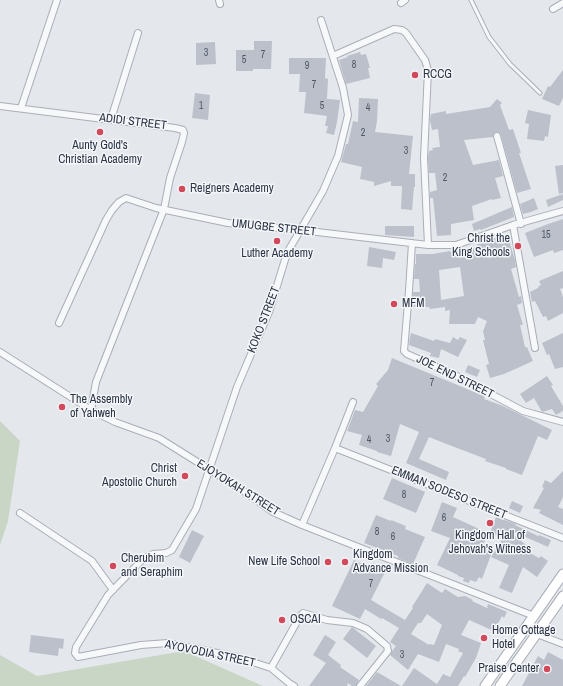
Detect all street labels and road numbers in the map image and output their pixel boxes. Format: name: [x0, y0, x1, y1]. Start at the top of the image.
street label: ADIDI STREET: [98, 111, 168, 133]
street label: UMUGBE STREET: [231, 216, 317, 240]
street label: KOKO STREET: [245, 285, 283, 355]
street label: JOE END STREET: [414, 352, 496, 402]
street label: EJOYOKAH STREET: [194, 457, 282, 519]
street label: EMMAN SODESO STREET: [389, 463, 509, 523]
street label: AYOVODIA STREET: [163, 637, 257, 671]

